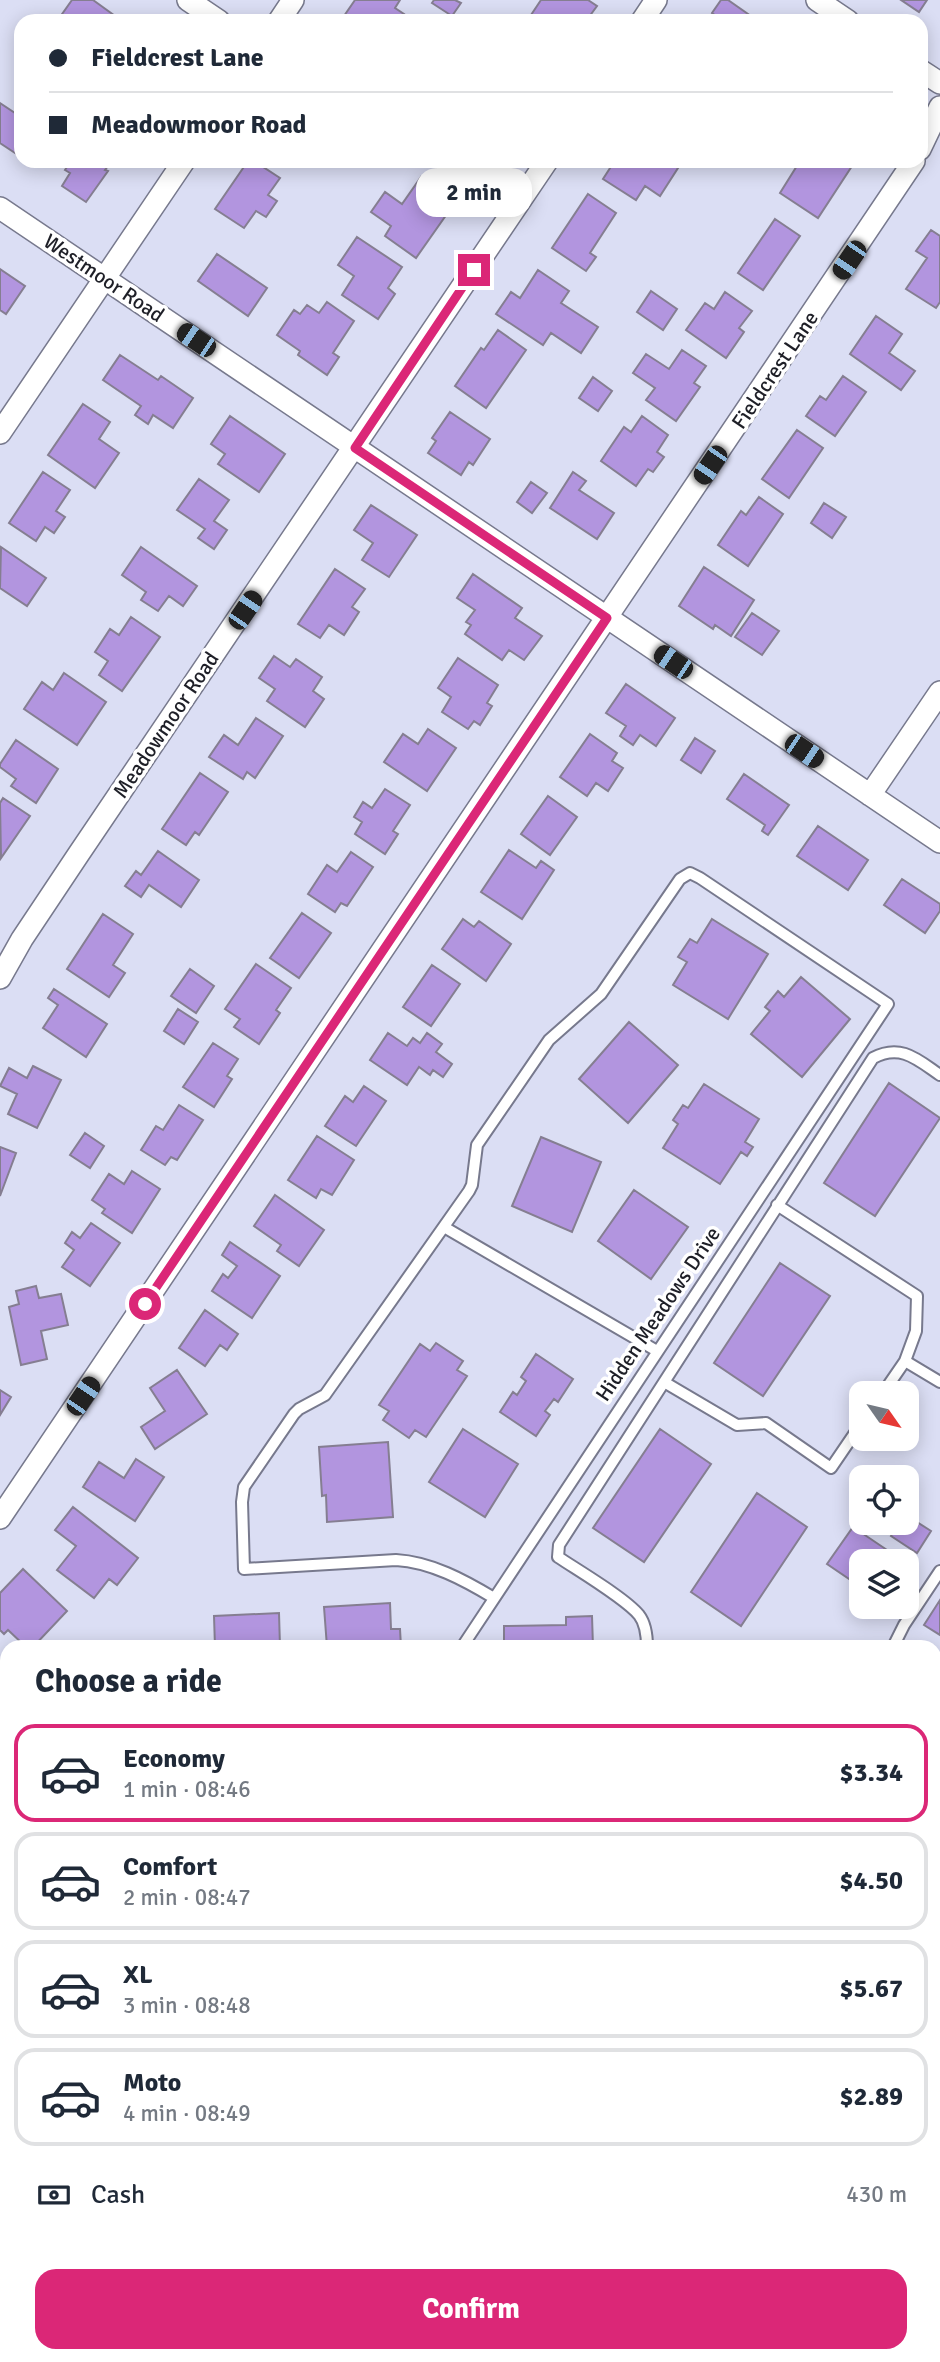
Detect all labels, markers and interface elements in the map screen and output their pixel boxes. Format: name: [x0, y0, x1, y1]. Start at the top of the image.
text: Fieldcrest Lane: [91, 42, 264, 74]
text: Meadowmoor Road: [91, 109, 307, 141]
callout: 2 min: [416, 168, 532, 218]
text: 2 min: [446, 178, 502, 207]
street label: Westmoor Road: [39, 228, 169, 328]
car: [829, 237, 870, 283]
route end: [458, 254, 490, 286]
street label: Fieldcrest Lane: [726, 306, 824, 434]
car: [173, 320, 220, 360]
car: [690, 442, 731, 488]
car: [225, 587, 266, 633]
car: [650, 642, 697, 682]
street label: Meadowmoor Road: [107, 647, 225, 803]
car: [781, 731, 828, 771]
street label: Hidden Meadows Drive: [590, 1222, 726, 1406]
route start: [129, 1288, 161, 1320]
car: [63, 1373, 104, 1419]
north arrow: [849, 1381, 919, 1451]
map controls: [849, 1381, 919, 1619]
button: locate: [849, 1465, 919, 1535]
button: layers: [849, 1549, 919, 1619]
text: Choose a ride: [35, 1662, 222, 1701]
icon: car: [39, 1742, 102, 1805]
text: Economy: [123, 1743, 225, 1775]
text: $3.34: [839, 1757, 903, 1789]
text: 1 min · 08:46: [123, 1775, 251, 1804]
icon: car: [39, 1850, 102, 1913]
text: Comfort: [123, 1851, 217, 1883]
text: $4.50: [839, 1865, 903, 1897]
text: 2 min · 08:47: [123, 1883, 251, 1912]
icon: car: [39, 1958, 102, 2021]
text: XL: [123, 1959, 153, 1991]
text: $5.67: [839, 1973, 903, 2005]
text: 3 min · 08:48: [123, 1991, 251, 2020]
icon: car: [39, 2066, 102, 2129]
text: Moto: [123, 2067, 181, 2099]
text: $2.89: [839, 2081, 903, 2113]
text: 4 min · 08:49: [123, 2099, 251, 2128]
icon: cash: [35, 2176, 73, 2214]
text: Cash: [91, 2179, 145, 2211]
text: 430 m: [846, 2180, 907, 2209]
button: Confirm: [35, 2269, 907, 2349]

